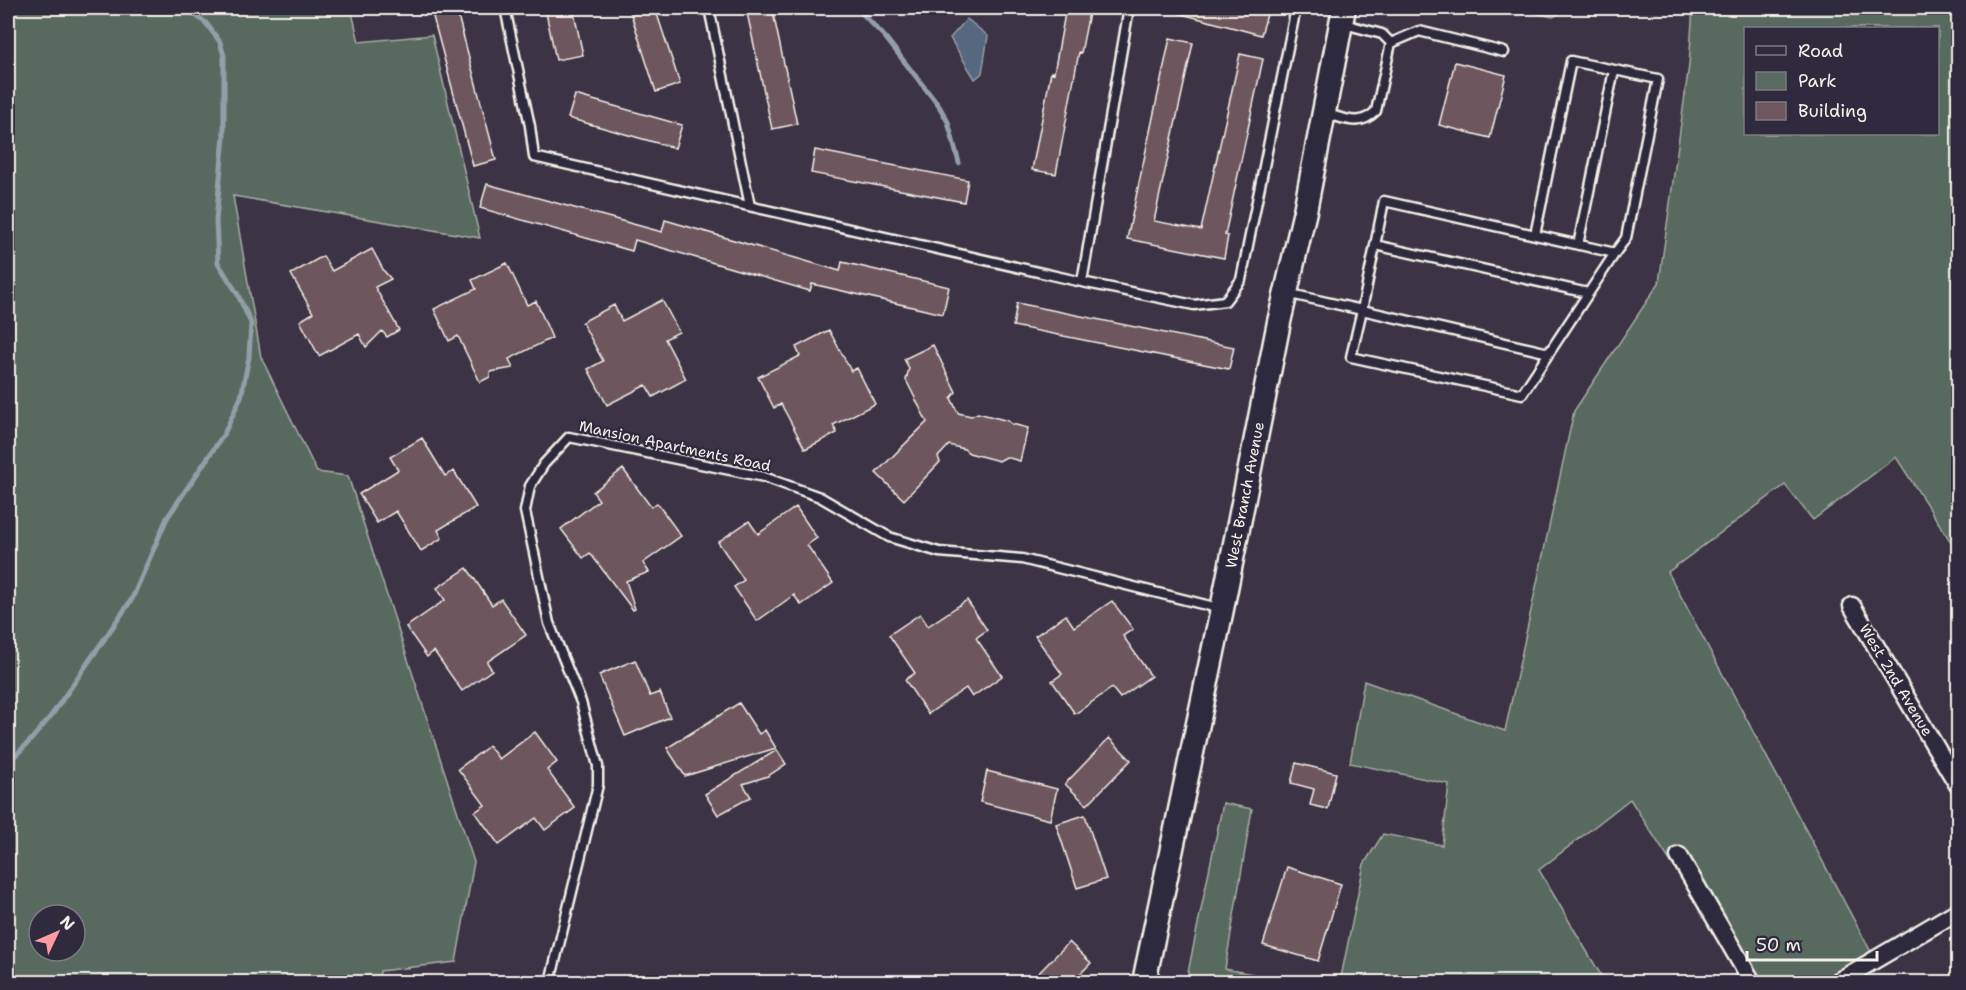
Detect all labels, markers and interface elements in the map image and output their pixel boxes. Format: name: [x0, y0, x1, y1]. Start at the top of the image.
legend: [1744, 27, 1939, 135]
text: Road: [1798, 39, 1843, 63]
text: Park: [1798, 69, 1837, 93]
text: Building: [1798, 99, 1867, 123]
street label: Mansion Apartments Road: [577, 416, 773, 476]
street label: West Branch Avenue: [1221, 420, 1269, 570]
street label: West 2nd Avenue: [1855, 620, 1937, 740]
north arrow: [27, 903, 87, 963]
text: N: [55, 911, 79, 935]
scale bar: [1747, 924, 1878, 962]
text: 50 m: [1756, 933, 1801, 957]

